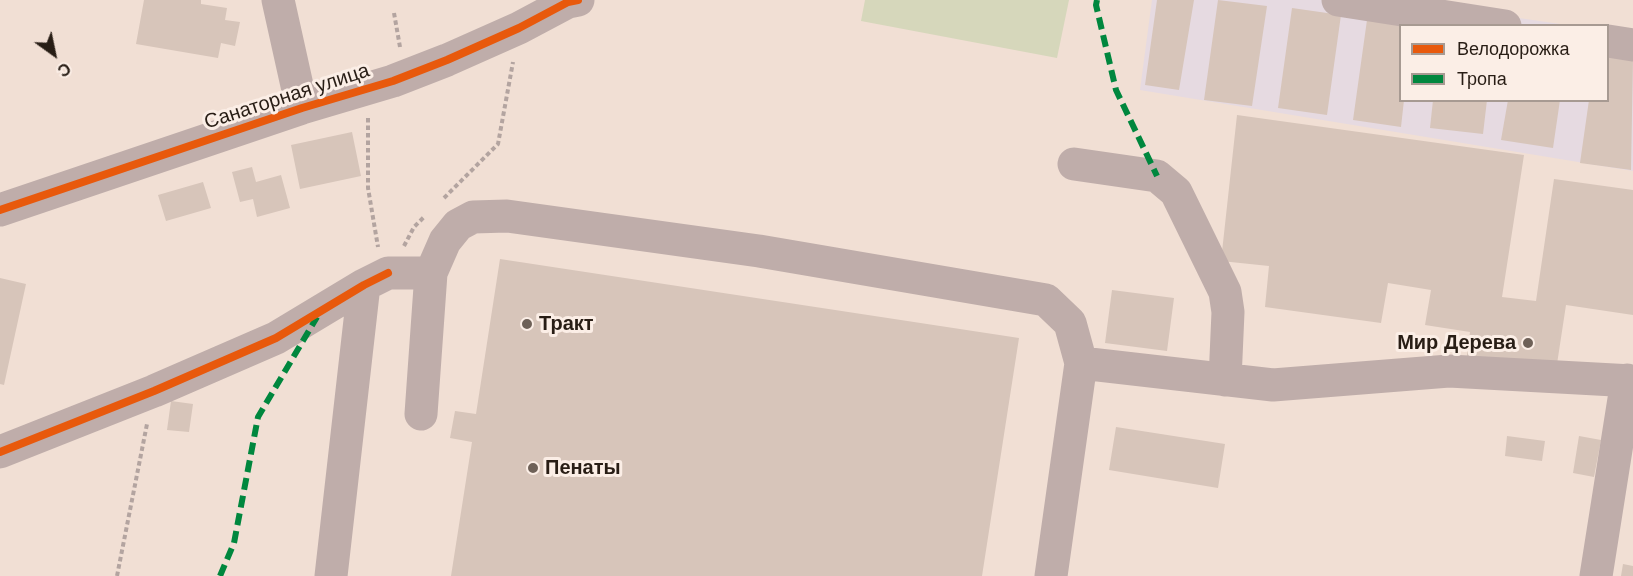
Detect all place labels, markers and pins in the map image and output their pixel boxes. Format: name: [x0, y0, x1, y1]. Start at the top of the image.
place label: Тракт: [539, 312, 594, 336]
marker: Тракт: [520, 317, 534, 331]
place label: Мир Дерева: [1397, 331, 1516, 355]
marker: Мир Дерева: [1521, 336, 1535, 350]
place label: Пенаты: [545, 456, 621, 480]
marker: Пенаты: [526, 461, 540, 475]

